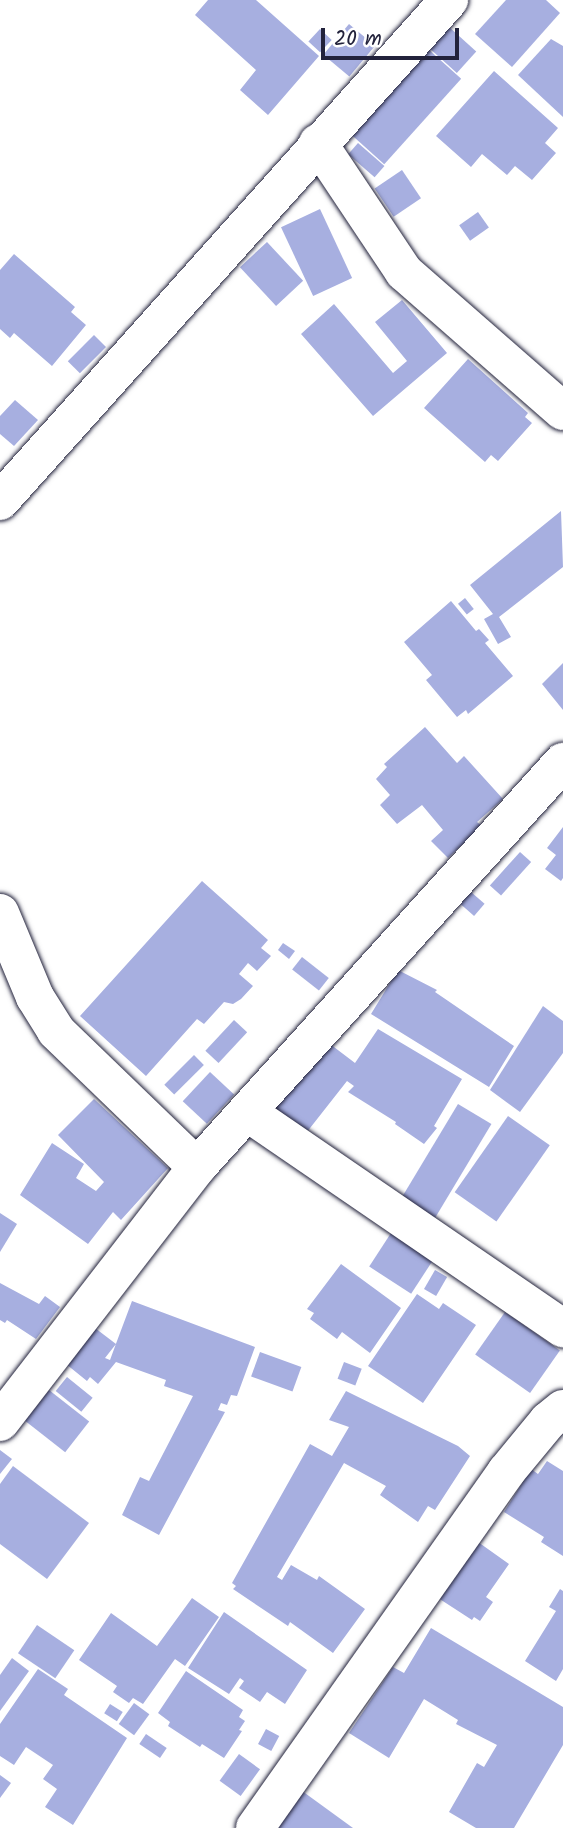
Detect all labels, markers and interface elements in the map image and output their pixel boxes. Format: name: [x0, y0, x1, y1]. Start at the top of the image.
scale bar: [325, 14, 463, 58]
text: 20 m: [334, 23, 382, 56]

